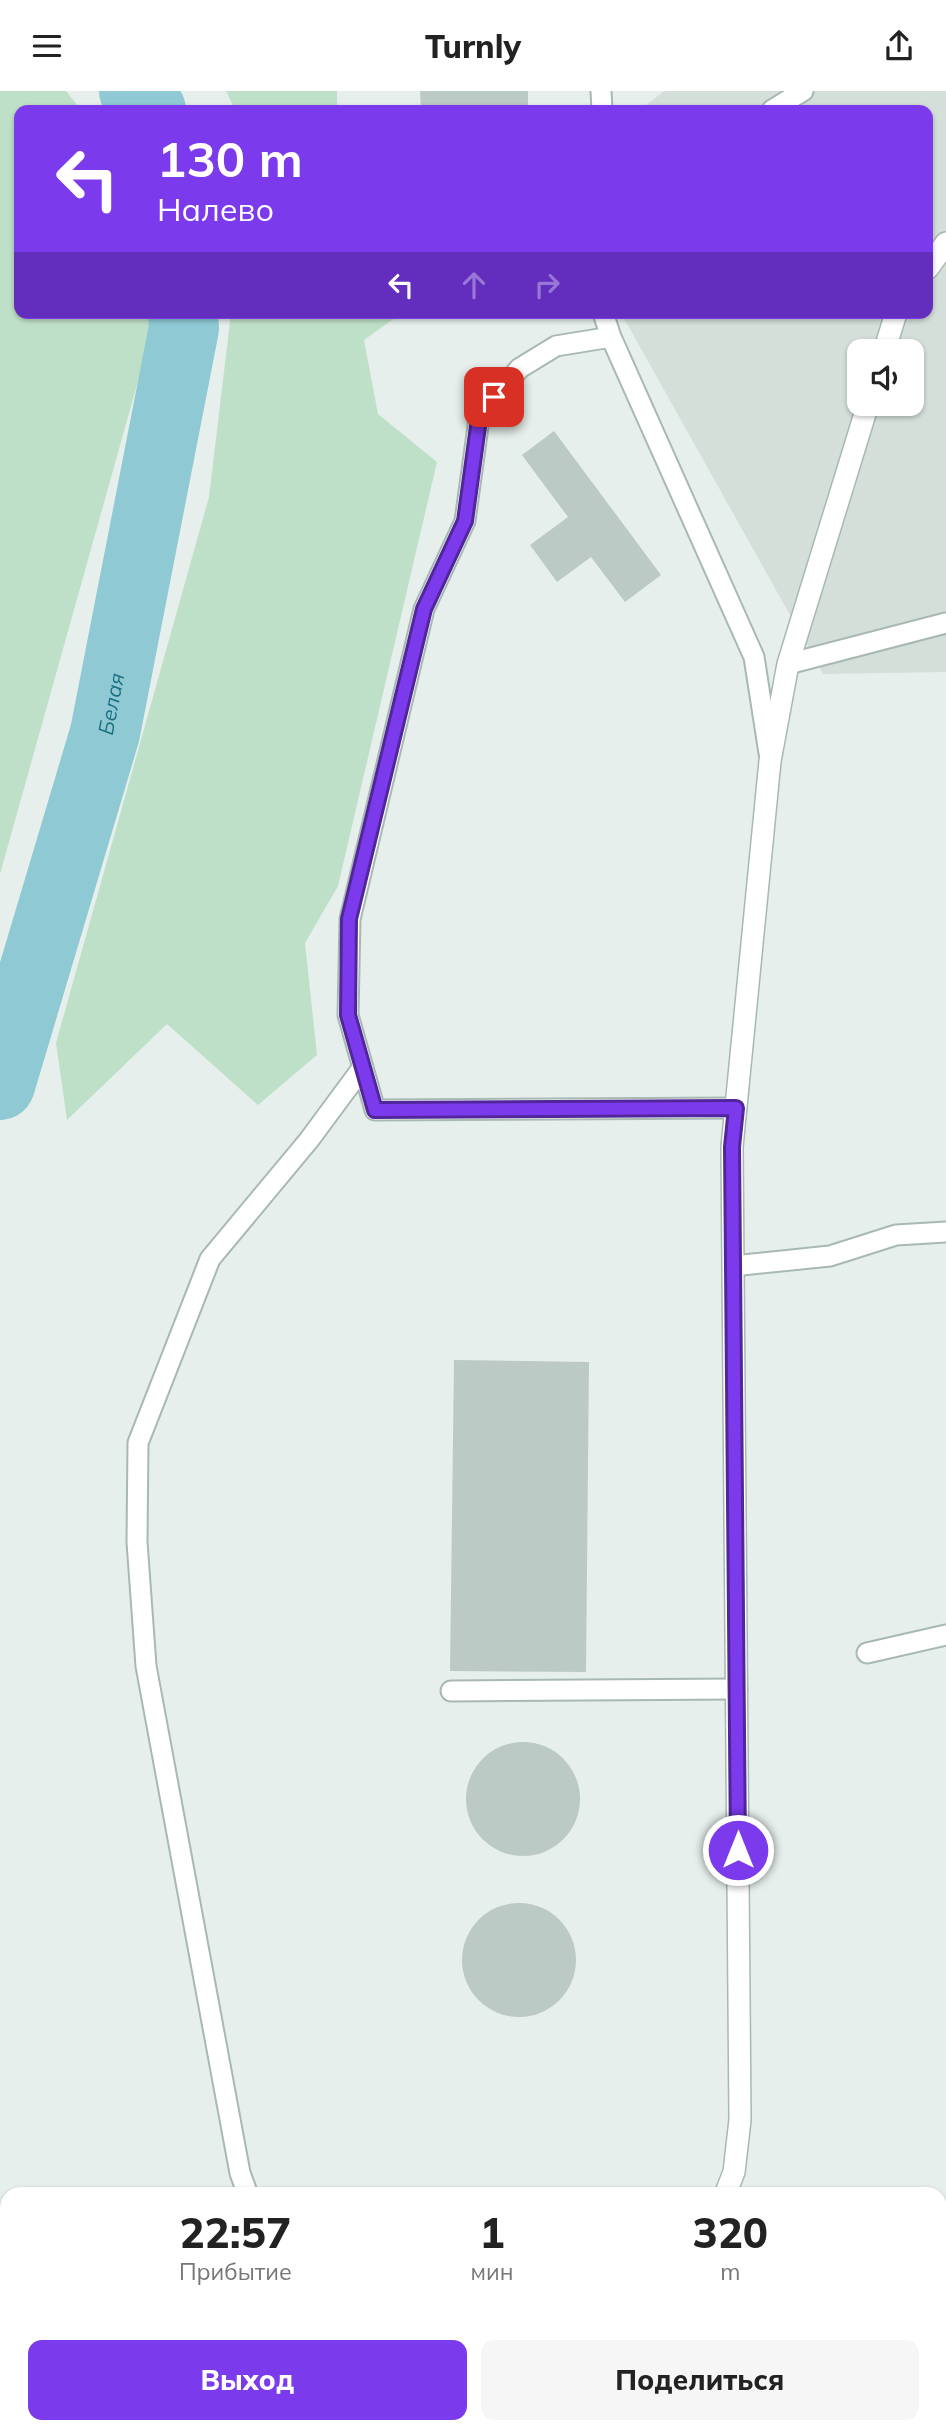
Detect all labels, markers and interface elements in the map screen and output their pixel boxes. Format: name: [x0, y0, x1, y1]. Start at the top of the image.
text: Turnly: [425, 26, 521, 66]
icon: menu: [28, 27, 66, 65]
icon: share: [880, 27, 918, 65]
text: 130 m: [157, 128, 303, 189]
icon: left: [42, 133, 133, 224]
text: Налево: [157, 189, 274, 229]
icon: left: [382, 266, 420, 304]
icon: ahead: [455, 266, 493, 304]
icon: right: [528, 266, 566, 304]
map controls: [847, 339, 924, 416]
button: sound: [847, 339, 924, 416]
pin: [464, 367, 524, 427]
icon: arrive: [475, 378, 513, 416]
water label: Белая: [92, 671, 129, 737]
position arrow: [701, 1813, 775, 1887]
text: 22:57: [179, 2206, 291, 2259]
text: 1: [479, 2206, 505, 2259]
text: 320: [692, 2206, 768, 2259]
text: Прибытие: [179, 2257, 292, 2286]
text: мин: [471, 2257, 514, 2286]
text: m: [720, 2257, 740, 2286]
button: Выход: [28, 2340, 467, 2420]
button: Поделиться: [481, 2340, 919, 2420]

